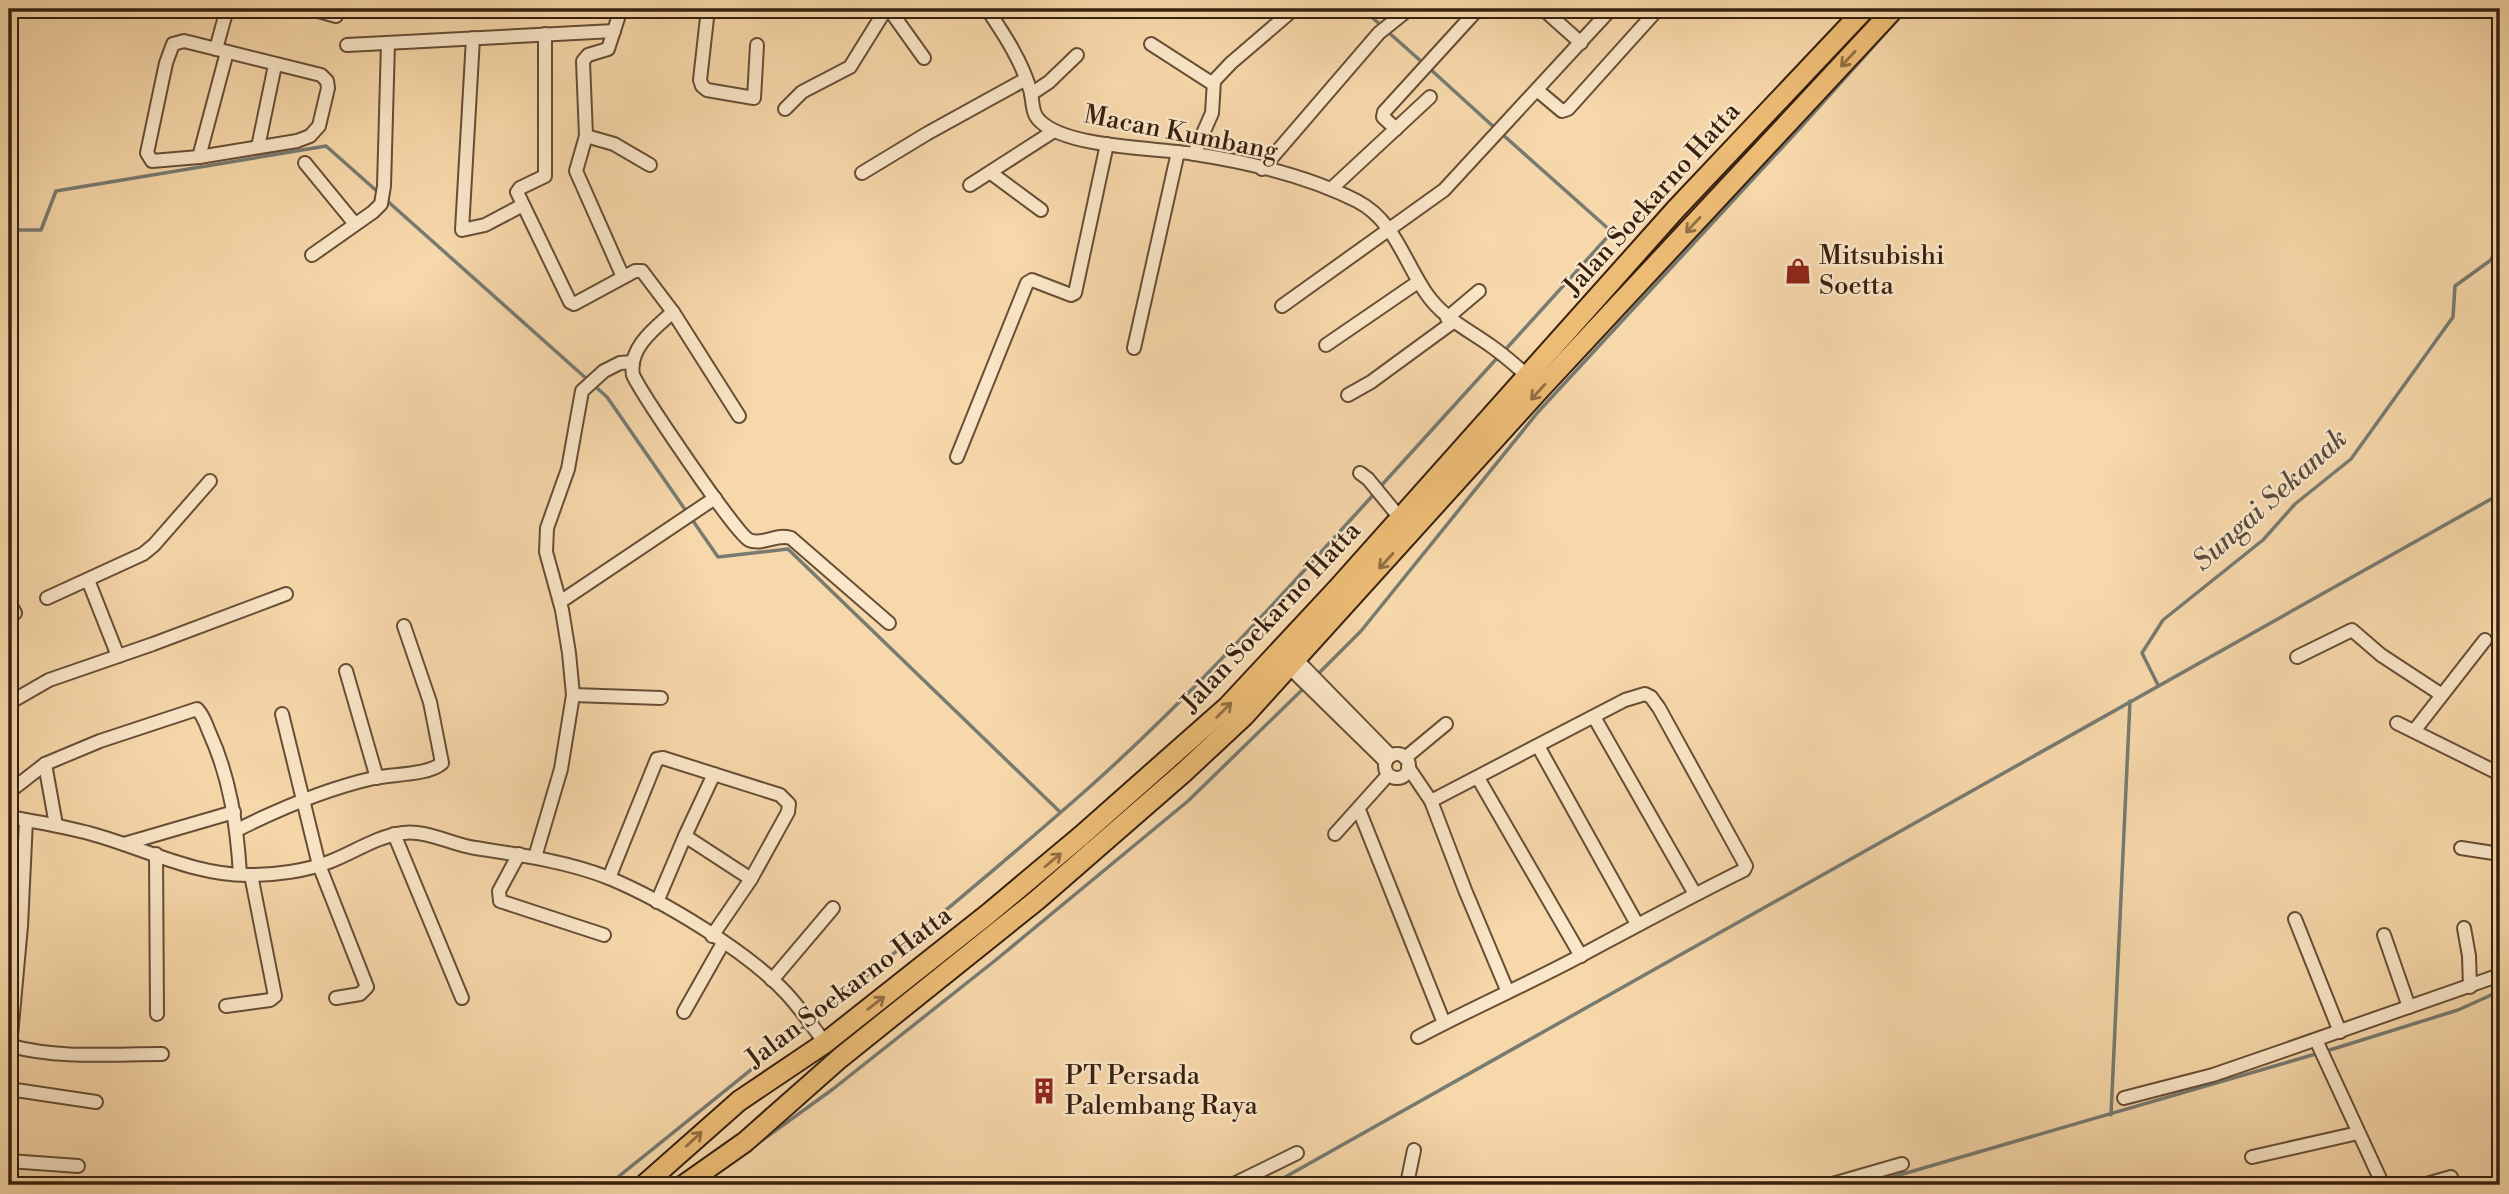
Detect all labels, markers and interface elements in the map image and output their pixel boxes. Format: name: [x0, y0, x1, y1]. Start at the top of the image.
one-way arrow: [1839, 50, 1856, 67]
street label: Jalan Soekarno Hatta: [1556, 95, 1748, 303]
street label: Macan Kumbang: [1081, 98, 1281, 168]
one-way arrow: [1685, 216, 1701, 234]
place label: Mitsubishi Soetta: [1819, 240, 1945, 302]
shop icon: Mitsubishi Soetta: [1783, 256, 1813, 286]
one-way arrow: [1530, 383, 1546, 401]
water label: Sungai Sekanak: [2185, 421, 2355, 579]
street label: Jalan Soekarno Hatta: [1174, 514, 1368, 720]
one-way arrow: [1378, 552, 1394, 570]
one-way arrow: [1215, 701, 1232, 718]
one-way arrow: [1043, 852, 1061, 868]
street label: Jalan Soekarno Hatta: [739, 899, 959, 1075]
one-way arrow: [867, 996, 885, 1011]
place label: PT Persada Palembang Raya: [1065, 1060, 1259, 1122]
building icon: PT Persada Palembang Raya: [1029, 1076, 1059, 1106]
one-way arrow: [685, 1131, 702, 1148]

